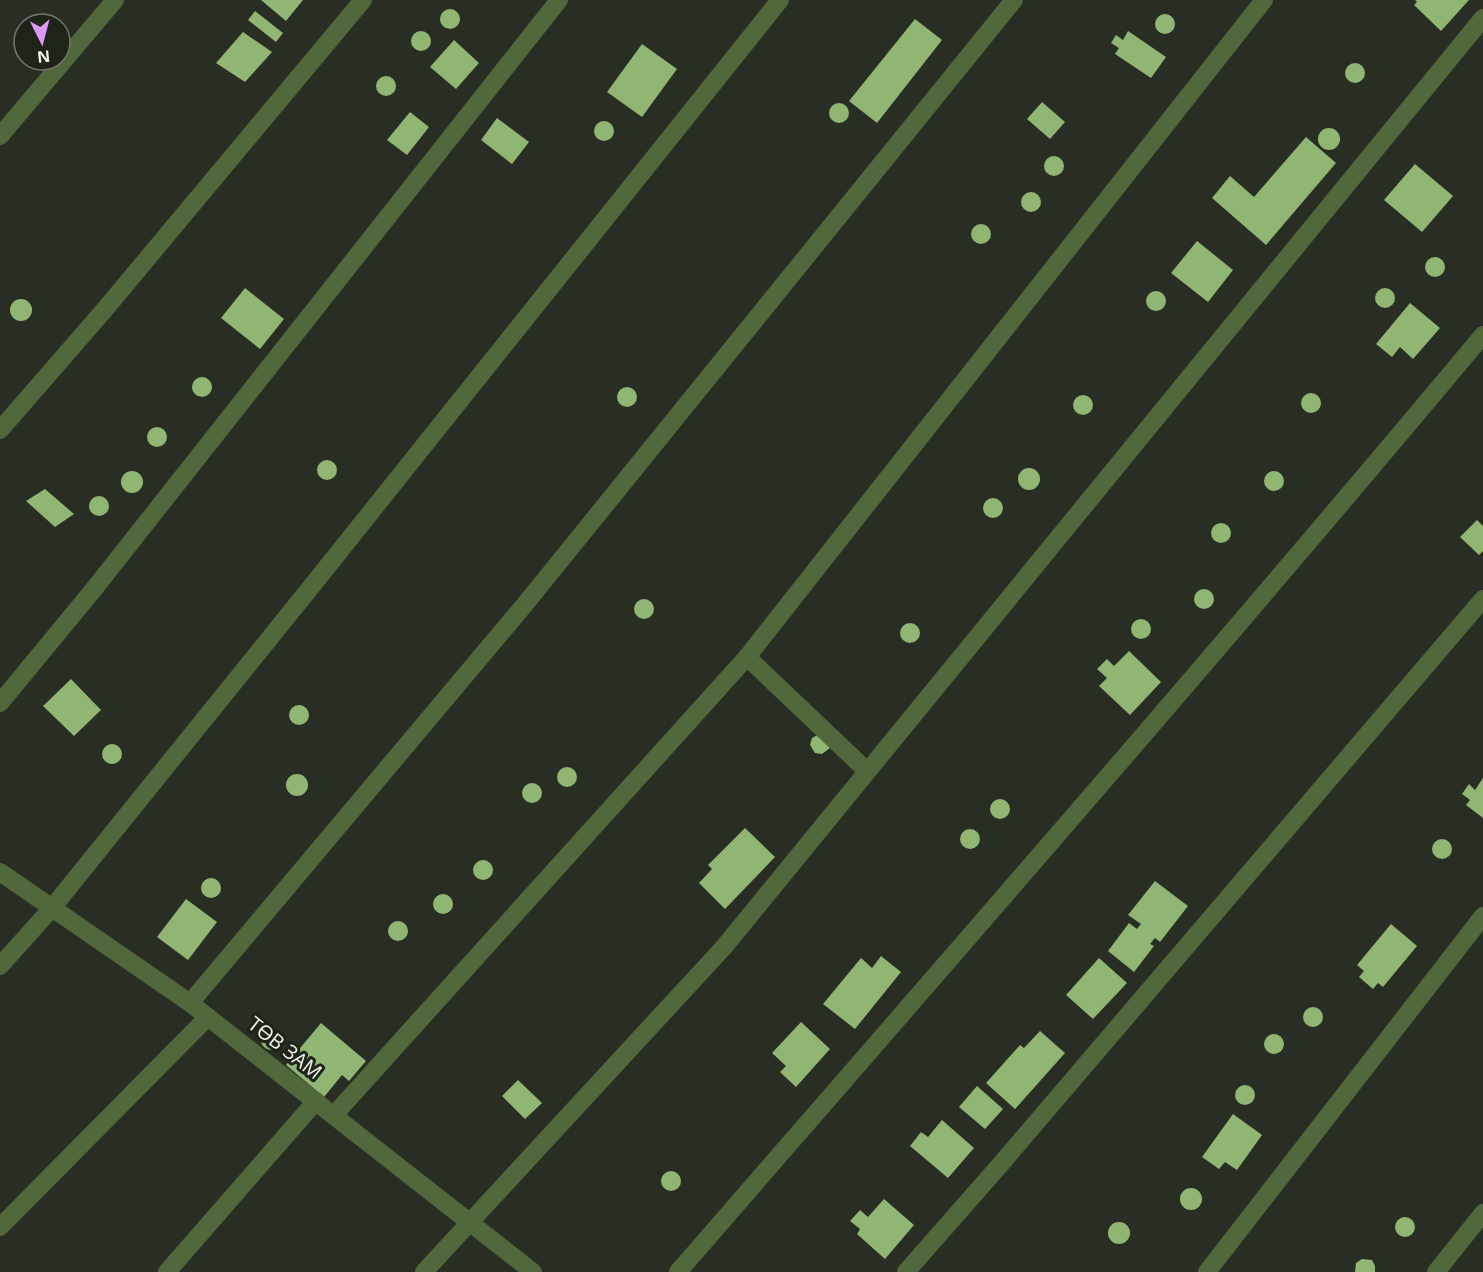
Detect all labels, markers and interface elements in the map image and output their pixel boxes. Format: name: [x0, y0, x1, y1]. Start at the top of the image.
north arrow: [12, 12, 72, 72]
text: N: [36, 45, 51, 69]
street label: ТӨВ ЗАМ: [243, 1010, 328, 1085]

